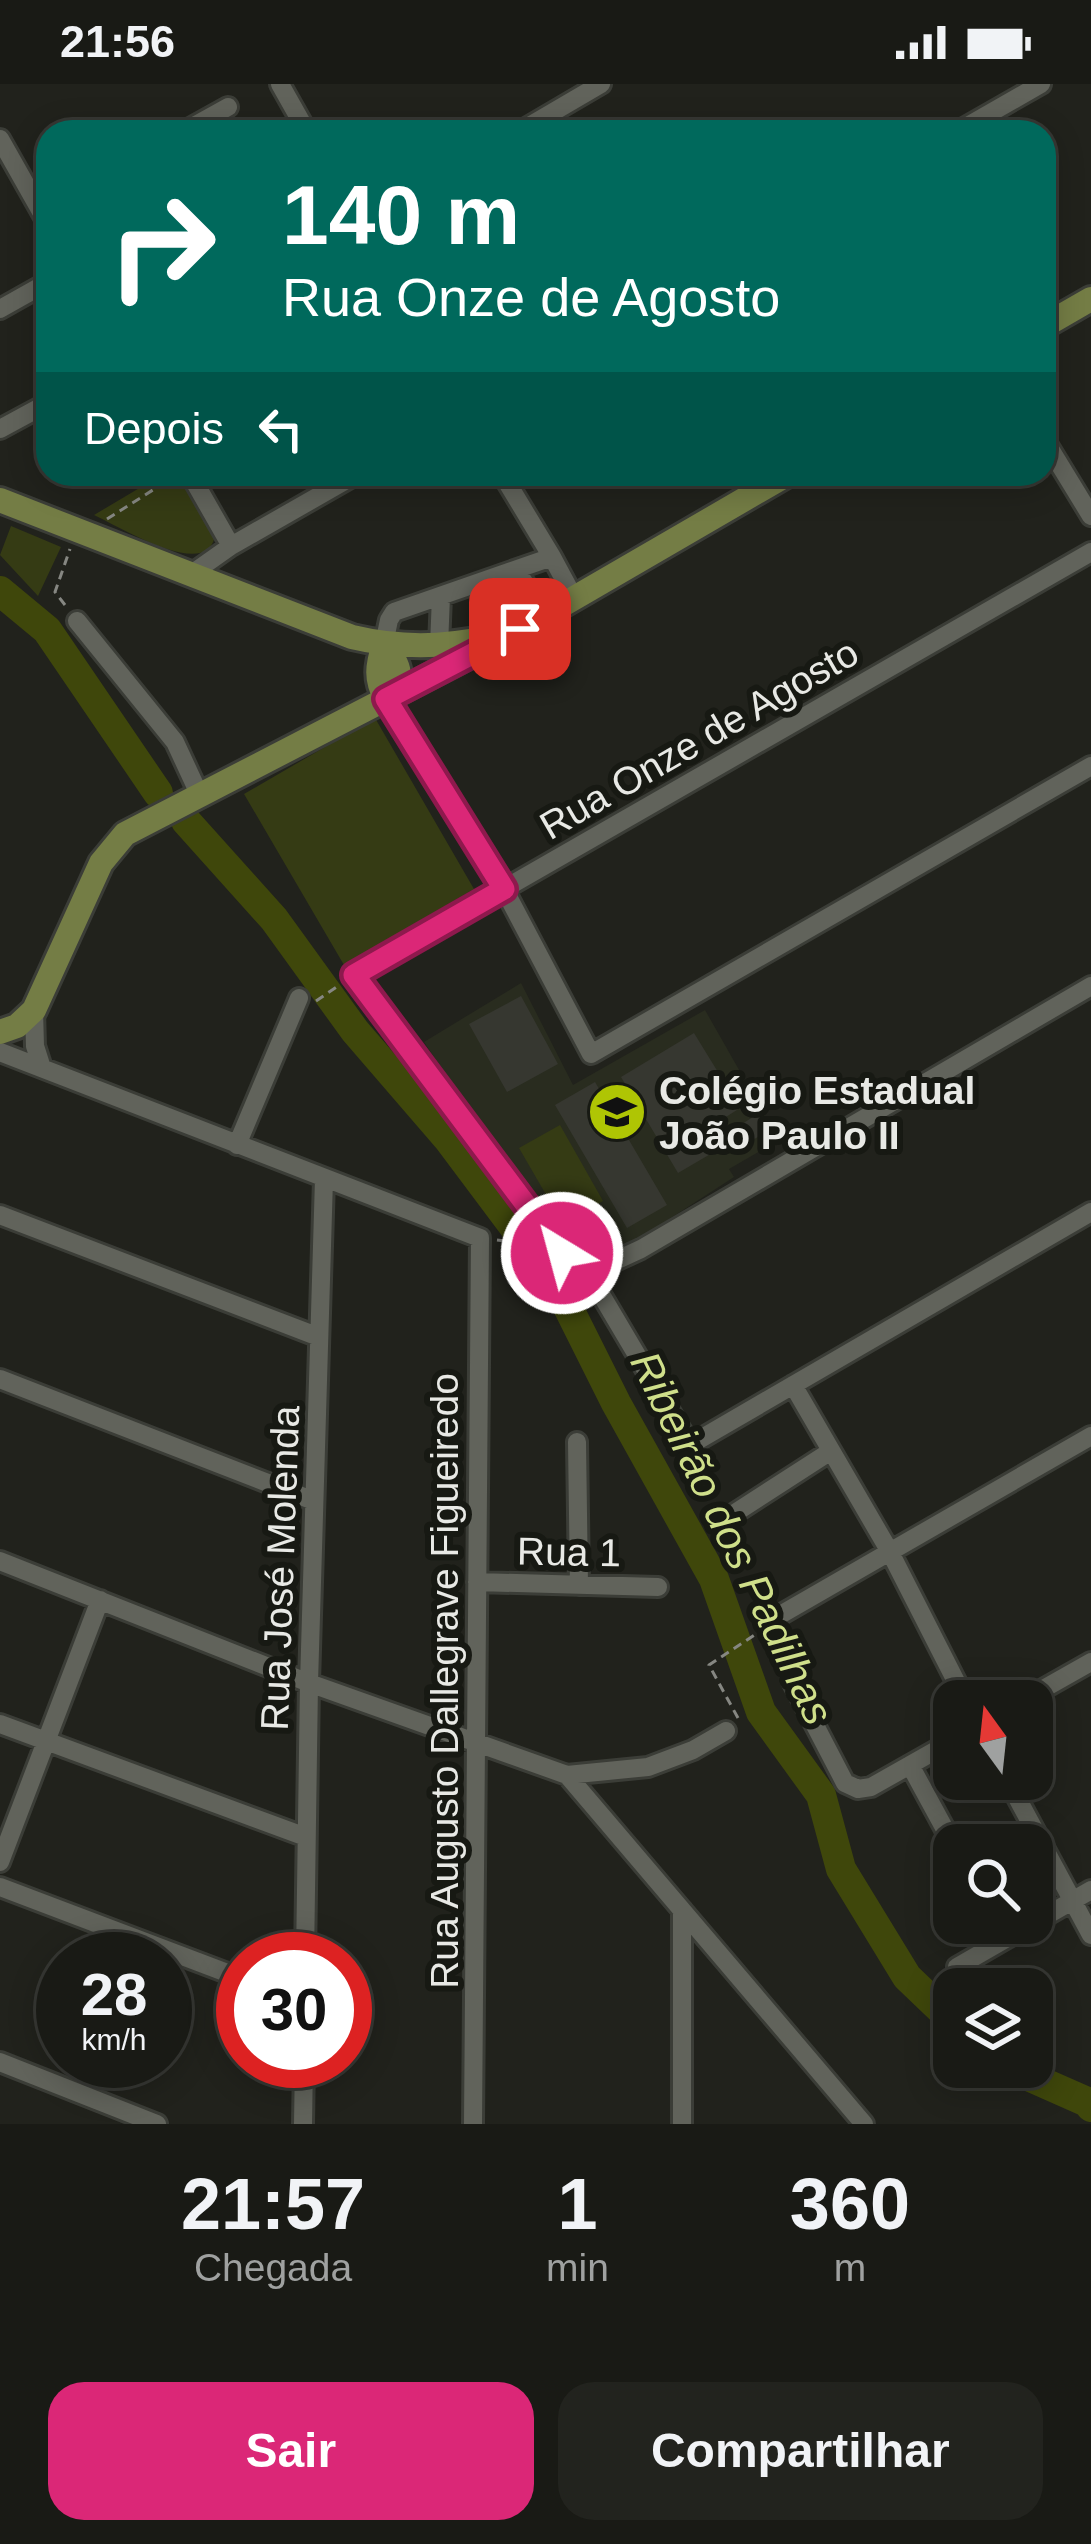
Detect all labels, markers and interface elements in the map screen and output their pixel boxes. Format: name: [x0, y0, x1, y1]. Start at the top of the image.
text: 21:56: [60, 16, 175, 67]
icon: right: [84, 168, 240, 324]
text: 140 m: [282, 168, 520, 262]
text: Rua Onze de Agosto: [282, 267, 780, 327]
icon: left: [248, 396, 314, 462]
text: Depois: [84, 403, 224, 454]
pin: [469, 578, 571, 680]
icon: arrive: [487, 596, 553, 662]
street label: Rua Onze de Agosto: [532, 630, 866, 848]
place label: Colégio Estadual João Paulo II: [659, 1069, 975, 1157]
school or university icon: Colégio Estadual João Paulo II: [586, 1081, 648, 1143]
position arrow: [499, 1190, 625, 1316]
water label: Ribeirão dos Padilhas: [621, 1344, 843, 1732]
street label: Rua Augusto Dallegrave Figueiredo: [423, 1373, 466, 1989]
street label: Rua José Molenda: [253, 1404, 307, 1731]
street label: Rua 1: [517, 1530, 621, 1574]
north arrow: [933, 1680, 1053, 1800]
map controls: [933, 1680, 1053, 2088]
button: search: [933, 1824, 1053, 1944]
speed limit sign: 30: [216, 1932, 372, 2088]
text: 28: [81, 1961, 147, 2028]
button: layers: [933, 1968, 1053, 2088]
text: km/h: [81, 2023, 147, 2056]
text: 21:57: [181, 2164, 365, 2244]
text: 1: [557, 2164, 598, 2244]
text: 360: [790, 2164, 910, 2244]
text: Chegada: [194, 2246, 352, 2289]
text: min: [546, 2246, 609, 2289]
text: m: [834, 2246, 866, 2289]
button: Sair: [48, 2382, 534, 2520]
button: Compartilhar: [558, 2382, 1043, 2520]

